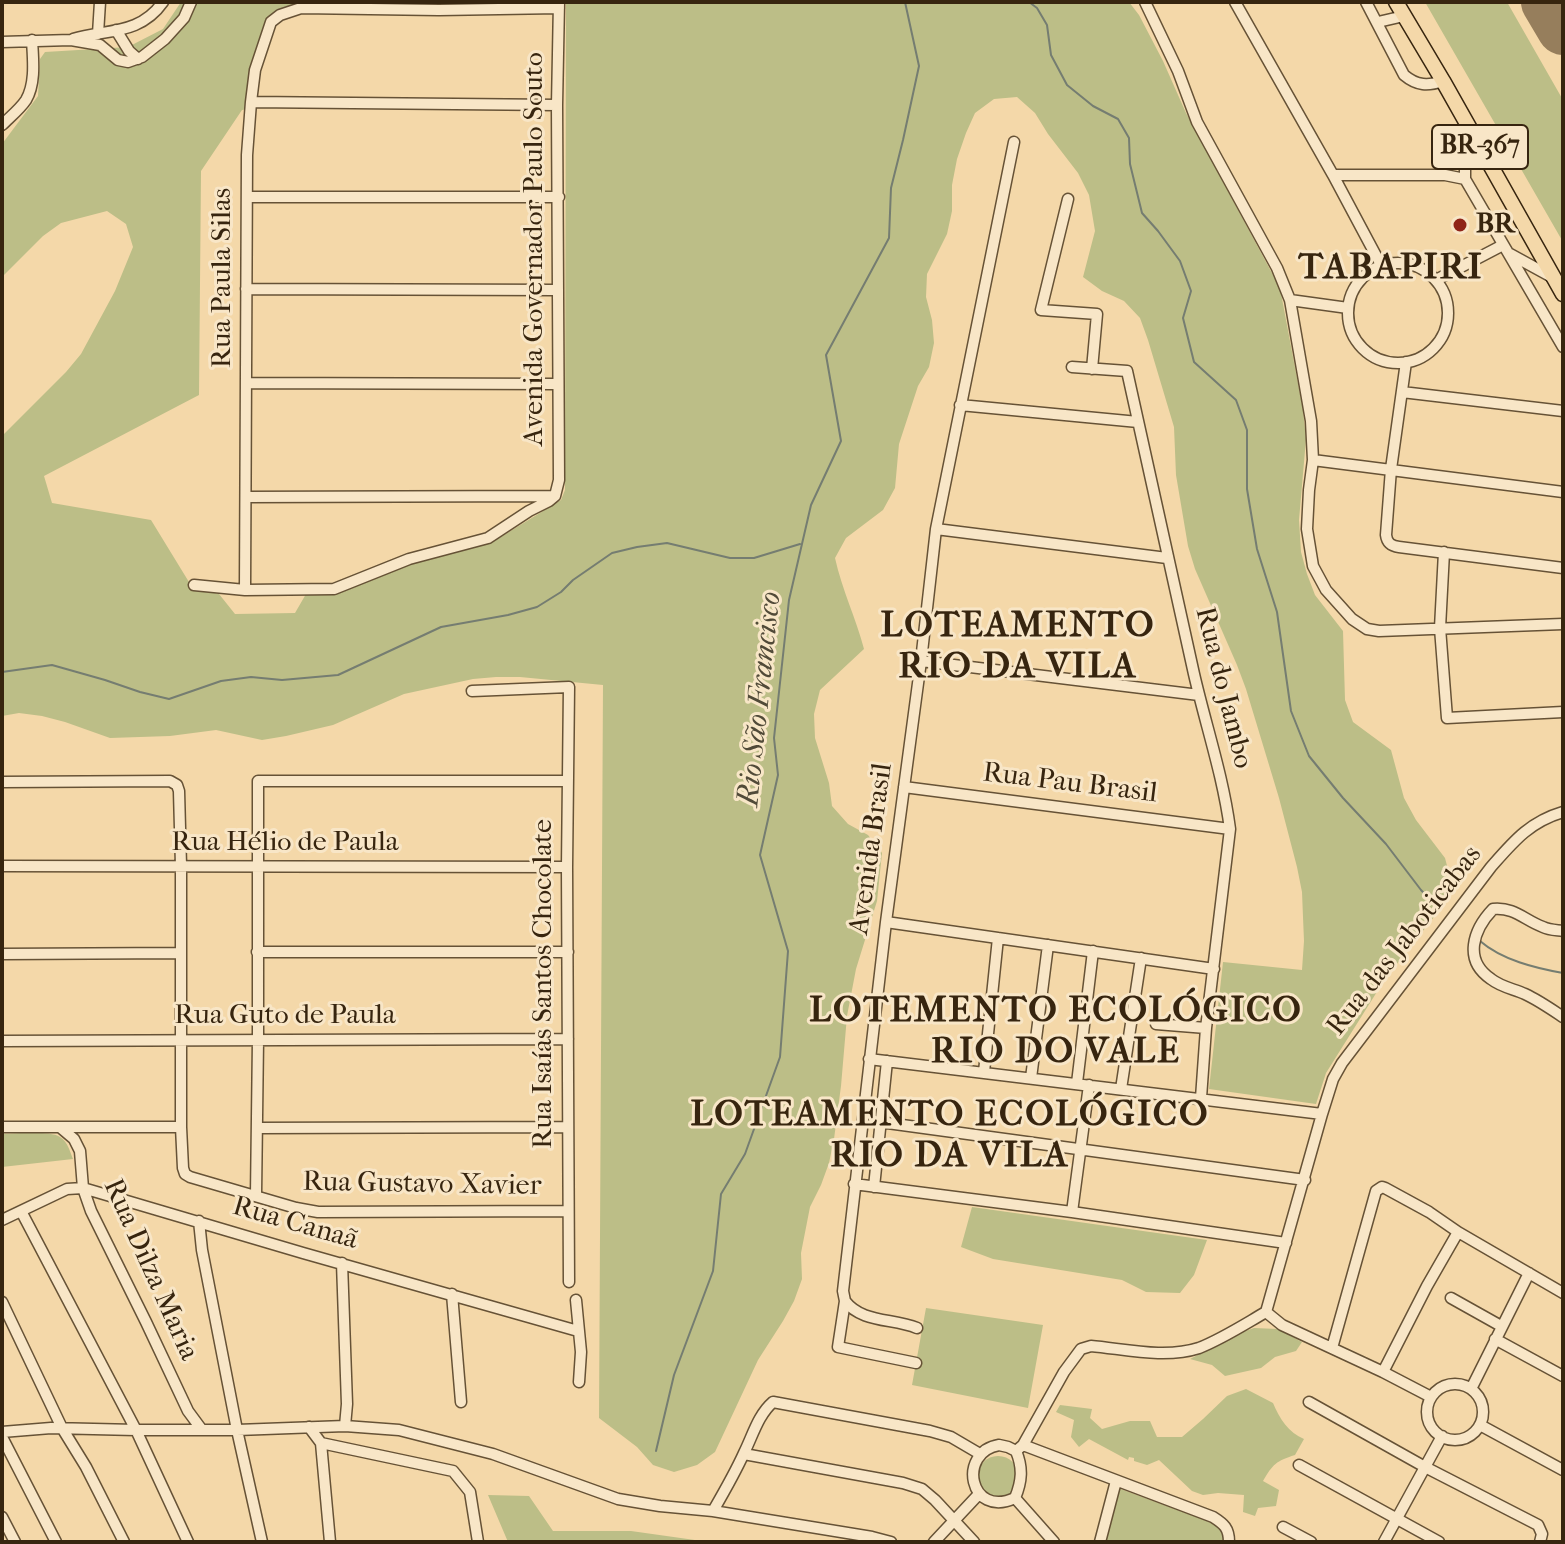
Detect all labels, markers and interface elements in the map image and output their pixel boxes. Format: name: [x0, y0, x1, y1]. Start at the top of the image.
street label: Avenida Governador Paulo Souto: [518, 52, 552, 446]
road number: BR-367: [1432, 125, 1528, 169]
street label: Rua Paula Silas: [206, 188, 240, 368]
place label: BR: [1476, 208, 1514, 242]
marker: BR: [1451, 216, 1469, 234]
district label: TABAPIRI: [1298, 247, 1484, 291]
water label: Rio São Francisco: [732, 590, 790, 808]
street label: Rua do Jambo: [1187, 604, 1259, 772]
district label: LOTEAMENTO RIO DA VILA: [881, 605, 1155, 690]
street label: Rua Pau Brasil: [981, 757, 1159, 811]
street label: Avenida Brasil: [843, 761, 901, 937]
street label: Rua Isaías Santos Chocolate: [527, 819, 561, 1149]
street label: Rua Hélio de Paula: [171, 826, 399, 860]
street label: Rua das Jaboticabas: [1320, 839, 1490, 1043]
district label: LOTEMENTO ECOLÓGICO RIO DO VALE: [809, 990, 1303, 1075]
street label: Rua Guto de Paula: [174, 999, 396, 1033]
district label: LOTEAMENTO ECOLÓGICO RIO DA VILA: [691, 1094, 1209, 1179]
street label: Rua Gustavo Xavier: [302, 1166, 542, 1204]
street label: Rua Dilza Maria: [95, 1174, 205, 1366]
street label: Rua Canaã: [229, 1190, 361, 1258]

